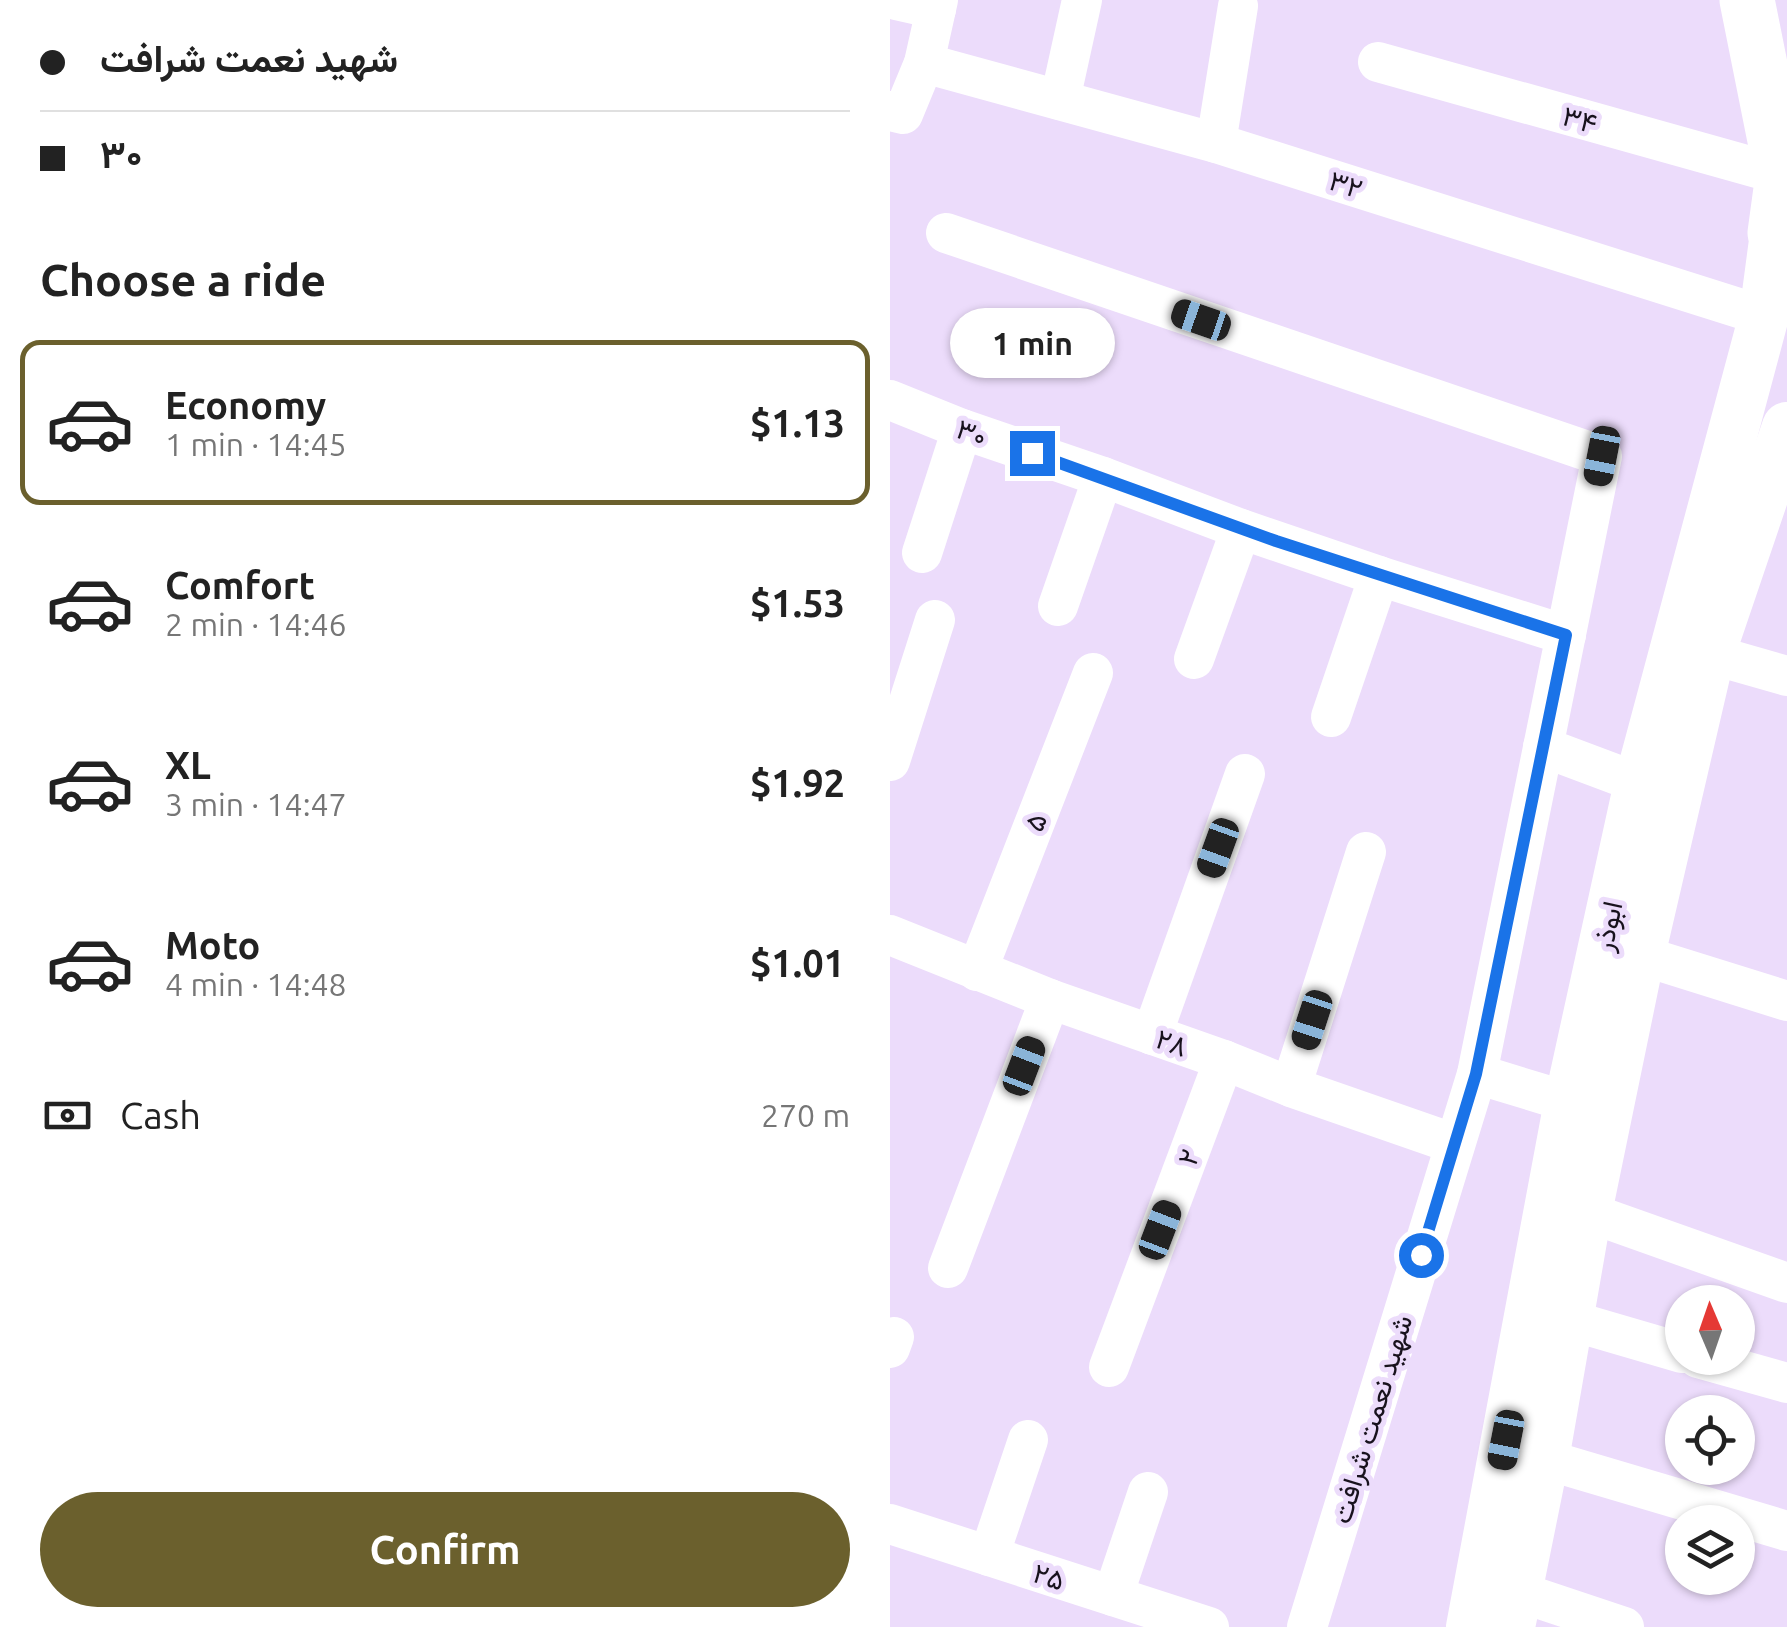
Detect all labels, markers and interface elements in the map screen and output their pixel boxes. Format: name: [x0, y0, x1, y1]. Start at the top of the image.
text: شهید نعمت شرافت: [100, 37, 398, 79]
street label: ۳۴: [1559, 99, 1601, 139]
text: ۳۰: [100, 133, 143, 175]
street label: ۳۲: [1325, 164, 1367, 204]
text: Choose a ride: [40, 254, 326, 305]
car: [1168, 296, 1234, 344]
callout: 1 min: [949, 308, 1114, 378]
text: 1 min: [992, 325, 1073, 361]
icon: car: [45, 378, 135, 468]
text: Economy: [165, 384, 326, 426]
text: $1.13: [750, 402, 845, 444]
street label: ۳۰: [952, 412, 992, 452]
car: [1582, 424, 1622, 488]
text: 1 min · 14:45: [165, 426, 347, 462]
route end: [1010, 431, 1055, 476]
icon: car: [45, 558, 135, 648]
text: Comfort: [165, 564, 315, 606]
text: $1.53: [750, 582, 845, 624]
text: 2 min · 14:46: [165, 606, 347, 642]
icon: car: [45, 738, 135, 828]
text: XL: [165, 744, 211, 786]
text: $1.92: [750, 762, 845, 804]
text: 3 min · 14:47: [165, 786, 347, 822]
street label: ۵: [1018, 809, 1052, 835]
car: [1194, 815, 1242, 881]
street label: ابوذر: [1586, 898, 1630, 955]
icon: car: [45, 918, 135, 1008]
text: Moto: [165, 924, 260, 966]
text: $1.01: [750, 942, 845, 984]
text: 4 min · 14:48: [165, 966, 347, 1002]
car: [1288, 987, 1336, 1053]
street label: ۲۸: [1152, 1022, 1192, 1062]
car: [999, 1033, 1049, 1099]
icon: cash: [40, 1088, 95, 1143]
text: Cash: [120, 1094, 201, 1136]
text: 270 m: [761, 1097, 850, 1133]
street label: ۲: [1171, 1145, 1205, 1169]
car: [1135, 1197, 1185, 1263]
route start: [1399, 1233, 1444, 1278]
north arrow: [1665, 1285, 1755, 1375]
map controls: [1665, 1285, 1755, 1595]
street label: شهید نعمت شرافت: [1325, 1311, 1420, 1528]
button: locate: [1665, 1395, 1755, 1485]
car: [1486, 1408, 1526, 1472]
button: Confirm: [40, 1492, 850, 1607]
button: layers: [1665, 1505, 1755, 1595]
street label: ۲۵: [1029, 1556, 1069, 1596]

